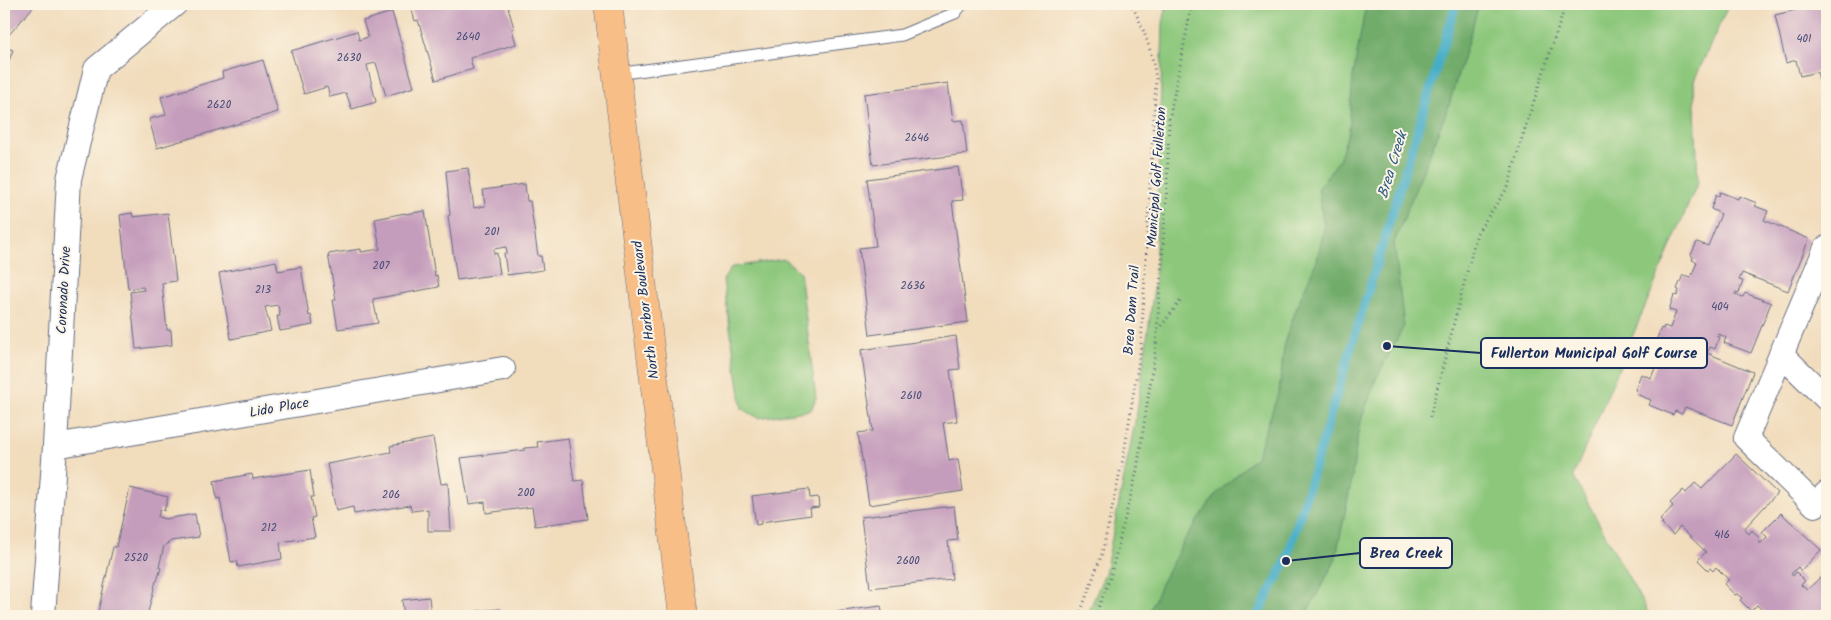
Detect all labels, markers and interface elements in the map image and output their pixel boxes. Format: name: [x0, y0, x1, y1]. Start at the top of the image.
house number: 2640: [456, 28, 481, 46]
house number: 401: [1796, 30, 1812, 48]
house number: 2630: [337, 49, 362, 67]
house number: 2620: [207, 96, 232, 114]
street label: Municipal Golf Fullerton: [1141, 106, 1173, 248]
water label: Brea Creek: [1371, 127, 1415, 202]
house number: 2646: [905, 129, 929, 147]
house number: 201: [484, 223, 500, 241]
street label: North Harbor Boulevard: [626, 238, 665, 380]
street label: Coronado Drive: [51, 245, 77, 335]
house number: 207: [373, 257, 390, 275]
street label: Brea Dam Trail: [1118, 264, 1146, 356]
house number: 2636: [901, 277, 925, 295]
house number: 213: [255, 281, 271, 299]
house number: 404: [1711, 298, 1729, 316]
callout: Fullerton Municipal Golf Course: [1481, 338, 1707, 368]
text: Fullerton Municipal Golf Course: [1491, 342, 1698, 366]
house number: 2610: [900, 387, 922, 405]
street label: Lido Place: [248, 392, 311, 424]
house number: 200: [517, 484, 535, 502]
house number: 206: [382, 486, 400, 504]
house number: 212: [261, 519, 277, 537]
house number: 416: [1714, 526, 1730, 544]
callout: Brea Creek: [1360, 538, 1452, 568]
text: Brea Creek: [1370, 542, 1443, 566]
house number: 2520: [124, 549, 149, 567]
house number: 2600: [896, 552, 920, 570]

